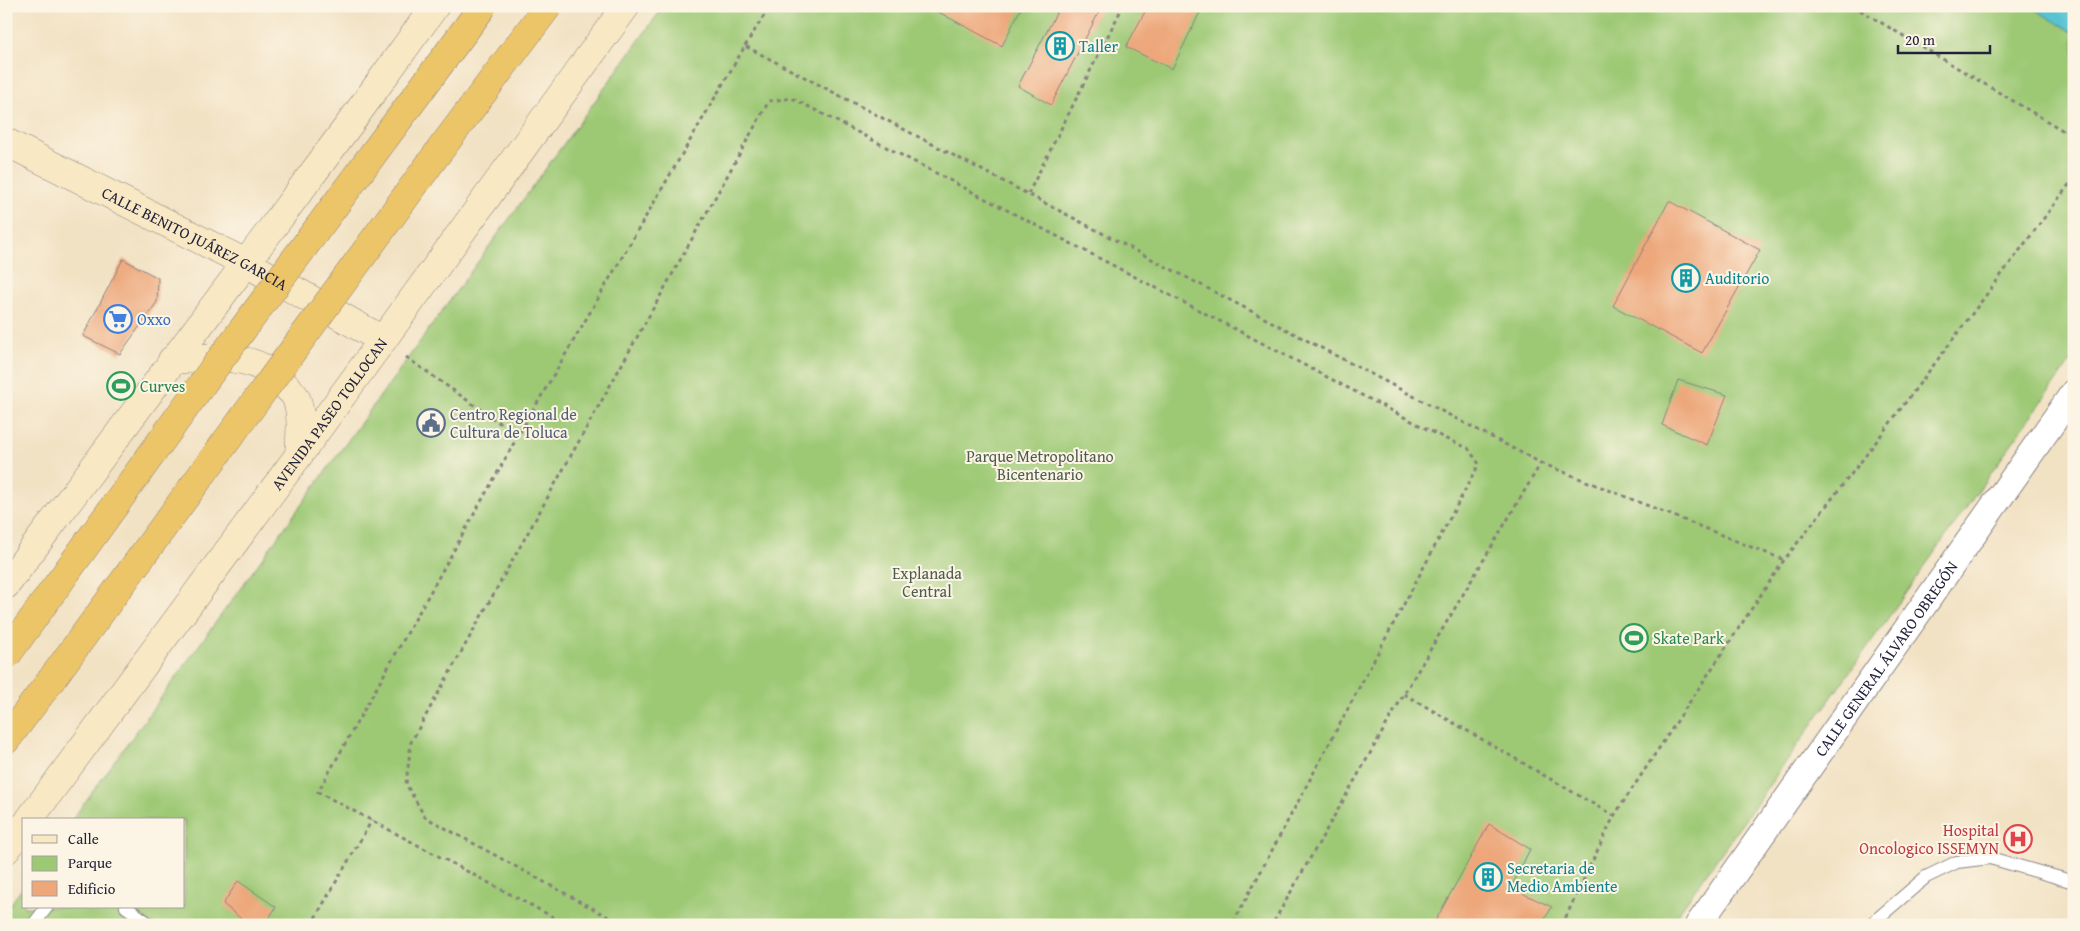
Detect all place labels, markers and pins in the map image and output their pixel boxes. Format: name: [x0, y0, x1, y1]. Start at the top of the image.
building icon: Taller: [1045, 31, 1075, 61]
place label: Taller: [1079, 34, 1118, 58]
building icon: Auditorio: [1671, 263, 1701, 293]
place label: Auditorio: [1705, 266, 1769, 290]
supermarket icon: Oxxo: [103, 304, 133, 334]
place label: Oxxo: [137, 307, 171, 331]
sports icon: Curves: [106, 371, 136, 401]
place label: Curves: [140, 374, 185, 398]
place label: Centro Regional de Cultura de Toluca: [450, 402, 577, 444]
public building icon: Centro Regional de Cultura de Toluca: [416, 408, 446, 438]
sports icon: Skate Park: [1619, 623, 1649, 653]
place label: Skate Park: [1653, 626, 1725, 650]
place label: Hospital Oncologico ISSEMYN: [1859, 818, 2000, 860]
hospital icon: Hospital Oncologico ISSEMYN: [2003, 824, 2033, 854]
place label: Secretaria de Medio Ambiente: [1507, 856, 1618, 898]
building icon: Secretaria de Medio Ambiente: [1473, 862, 1503, 892]

